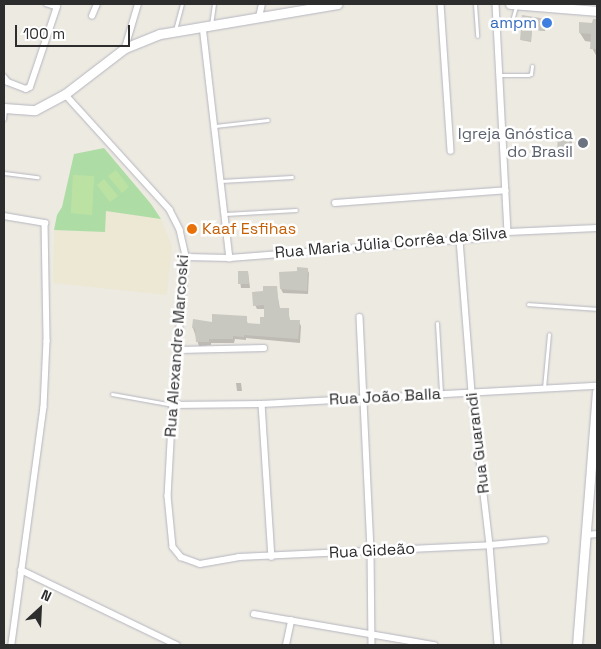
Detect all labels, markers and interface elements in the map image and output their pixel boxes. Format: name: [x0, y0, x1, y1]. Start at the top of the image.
place label: ampm: [490, 13, 537, 33]
scale bar: [18, 15, 132, 47]
marker: ampm: [541, 17, 553, 29]
text: 100 m: [23, 24, 65, 43]
place label: Igreja Gnóstica do Brasil: [458, 124, 573, 162]
marker: Igreja Gnóstica do Brasil: [577, 137, 589, 149]
place label: Kaaf Esfihas: [202, 219, 296, 239]
marker: Kaaf Esfihas: [186, 223, 198, 235]
street label: Rua Maria Júlia Corrêa da Silva: [274, 223, 508, 263]
street label: Rua Alexandre Marcoski: [161, 254, 193, 438]
street label: Rua João Balla: [329, 384, 441, 410]
street label: Rua Guarandi: [462, 391, 494, 495]
street label: Rua Gideão: [328, 539, 416, 563]
north arrow: [15, 584, 65, 634]
text: N: [38, 585, 54, 606]

